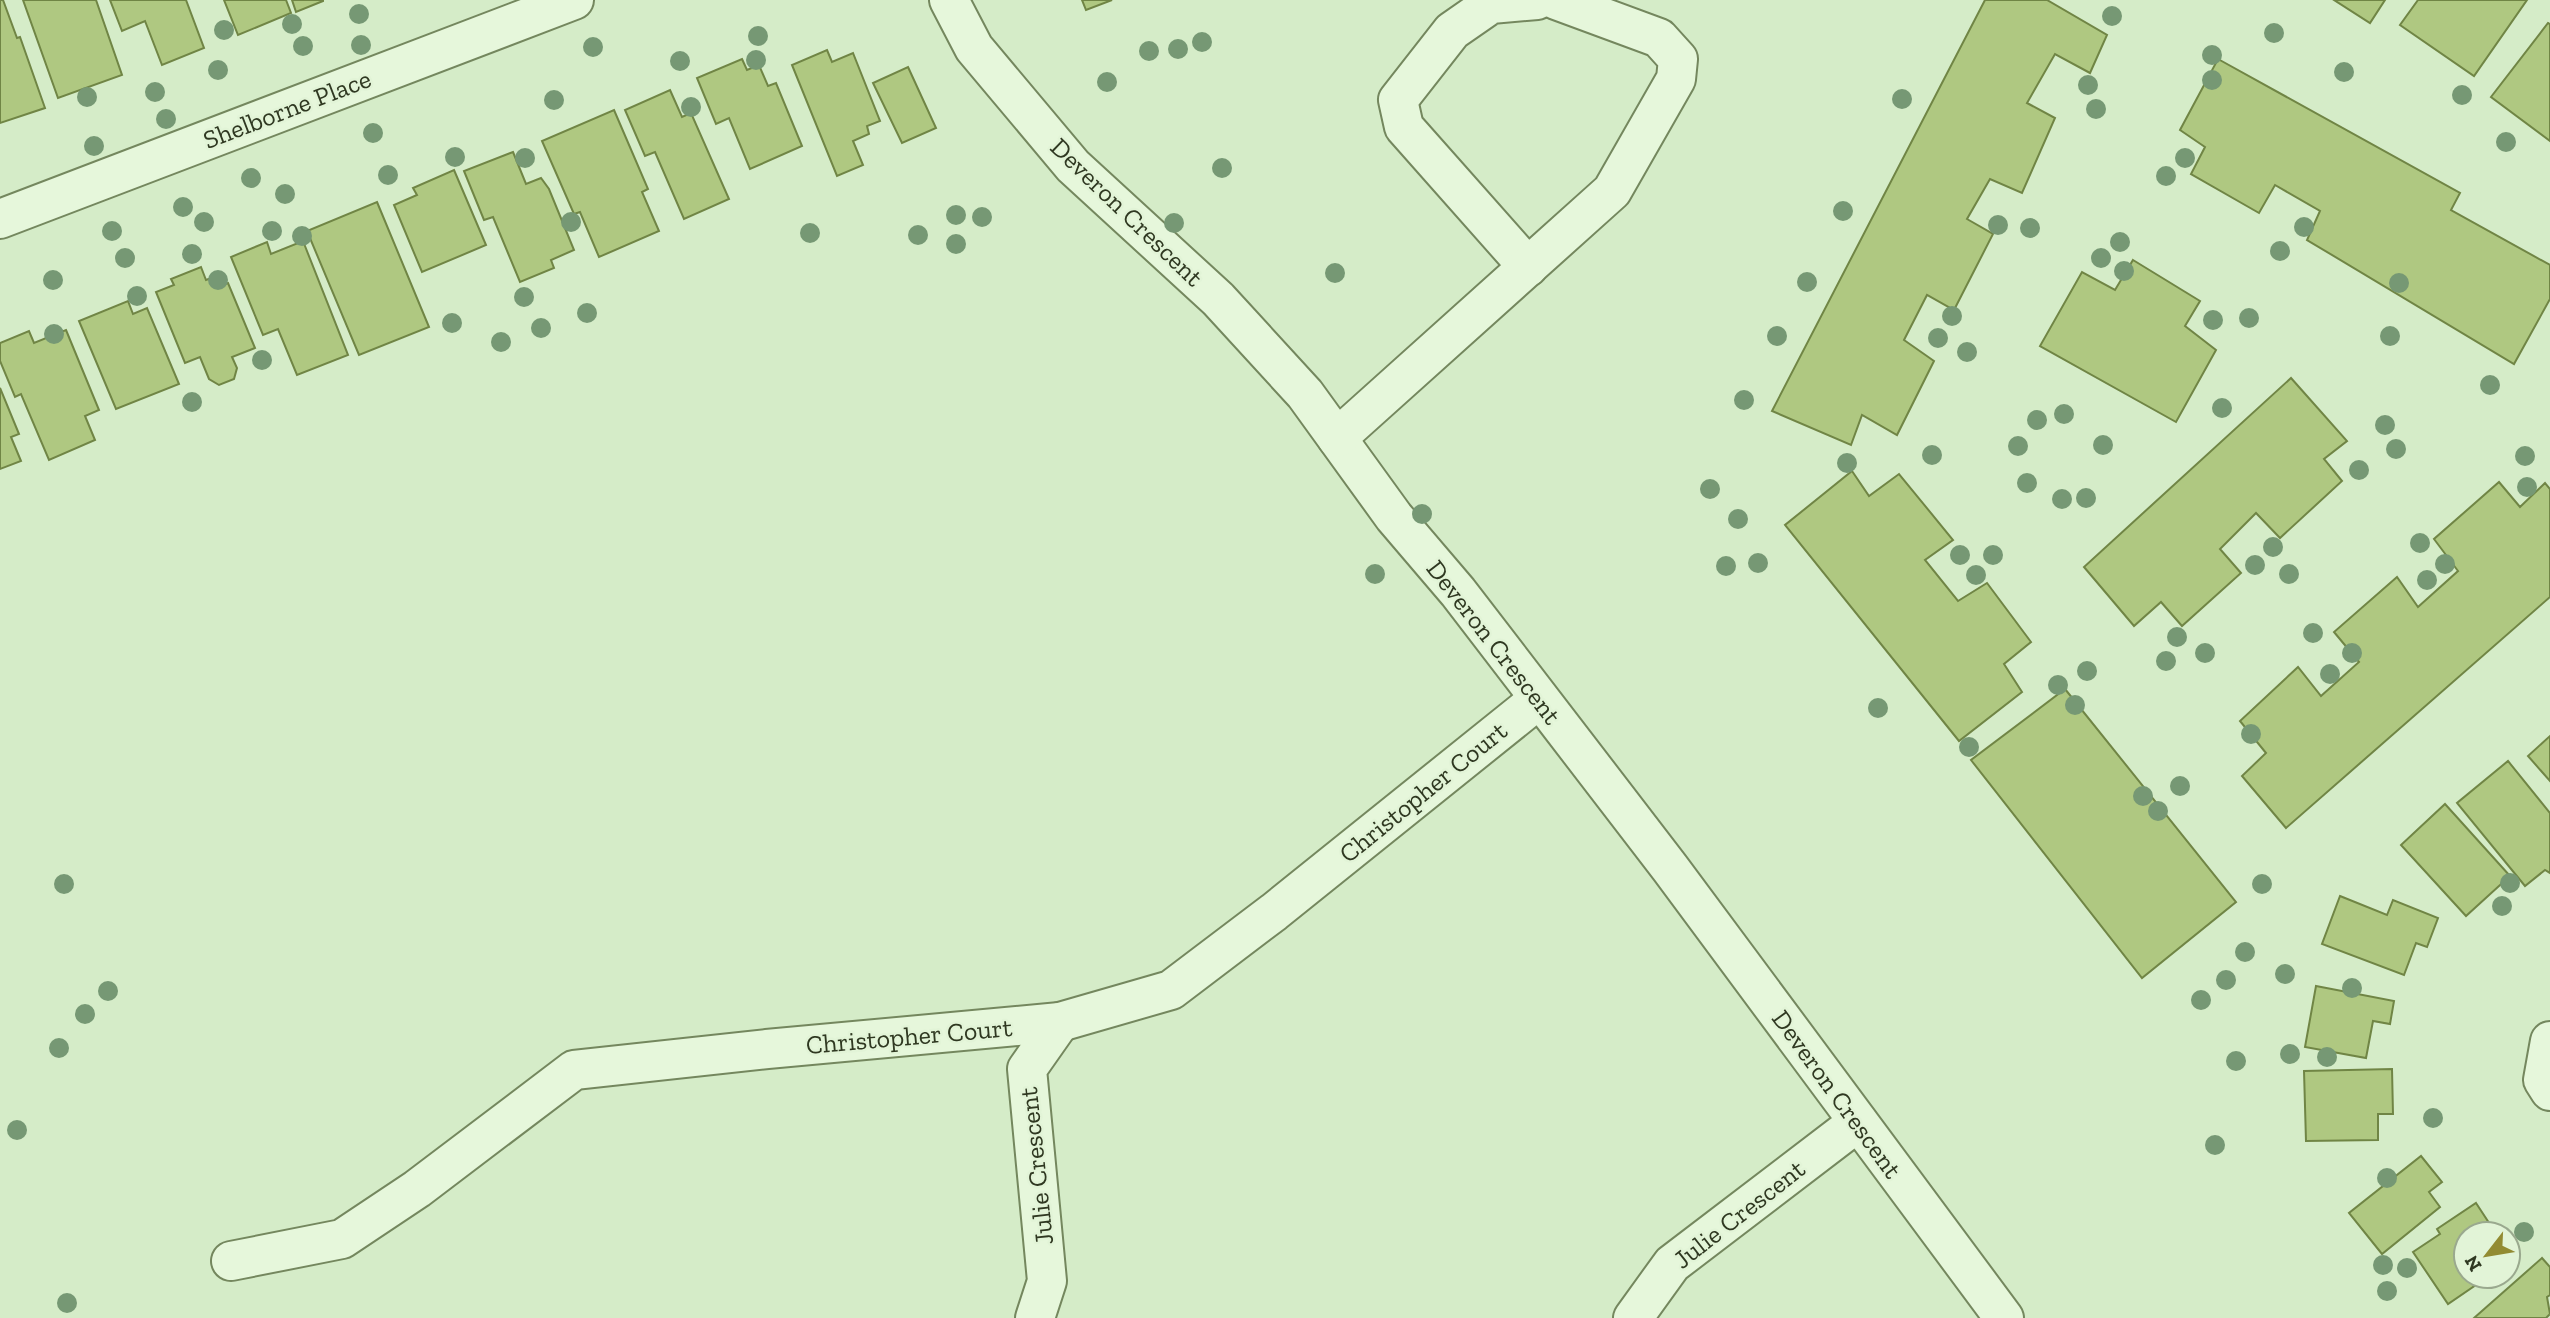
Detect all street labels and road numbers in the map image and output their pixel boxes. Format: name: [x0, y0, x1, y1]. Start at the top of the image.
street label: Shelborne Place: [198, 62, 376, 156]
street label: Deveron Crescent: [1044, 131, 1210, 293]
street label: Deveron Crescent: [1420, 553, 1568, 731]
street label: Christopher Court: [1333, 714, 1514, 869]
street label: Deveron Crescent: [1765, 1004, 1909, 1185]
street label: Christopher Court: [805, 1011, 1014, 1061]
street label: Julie Crescent: [1012, 1085, 1060, 1246]
street label: Julie Crescent: [1667, 1152, 1812, 1275]

